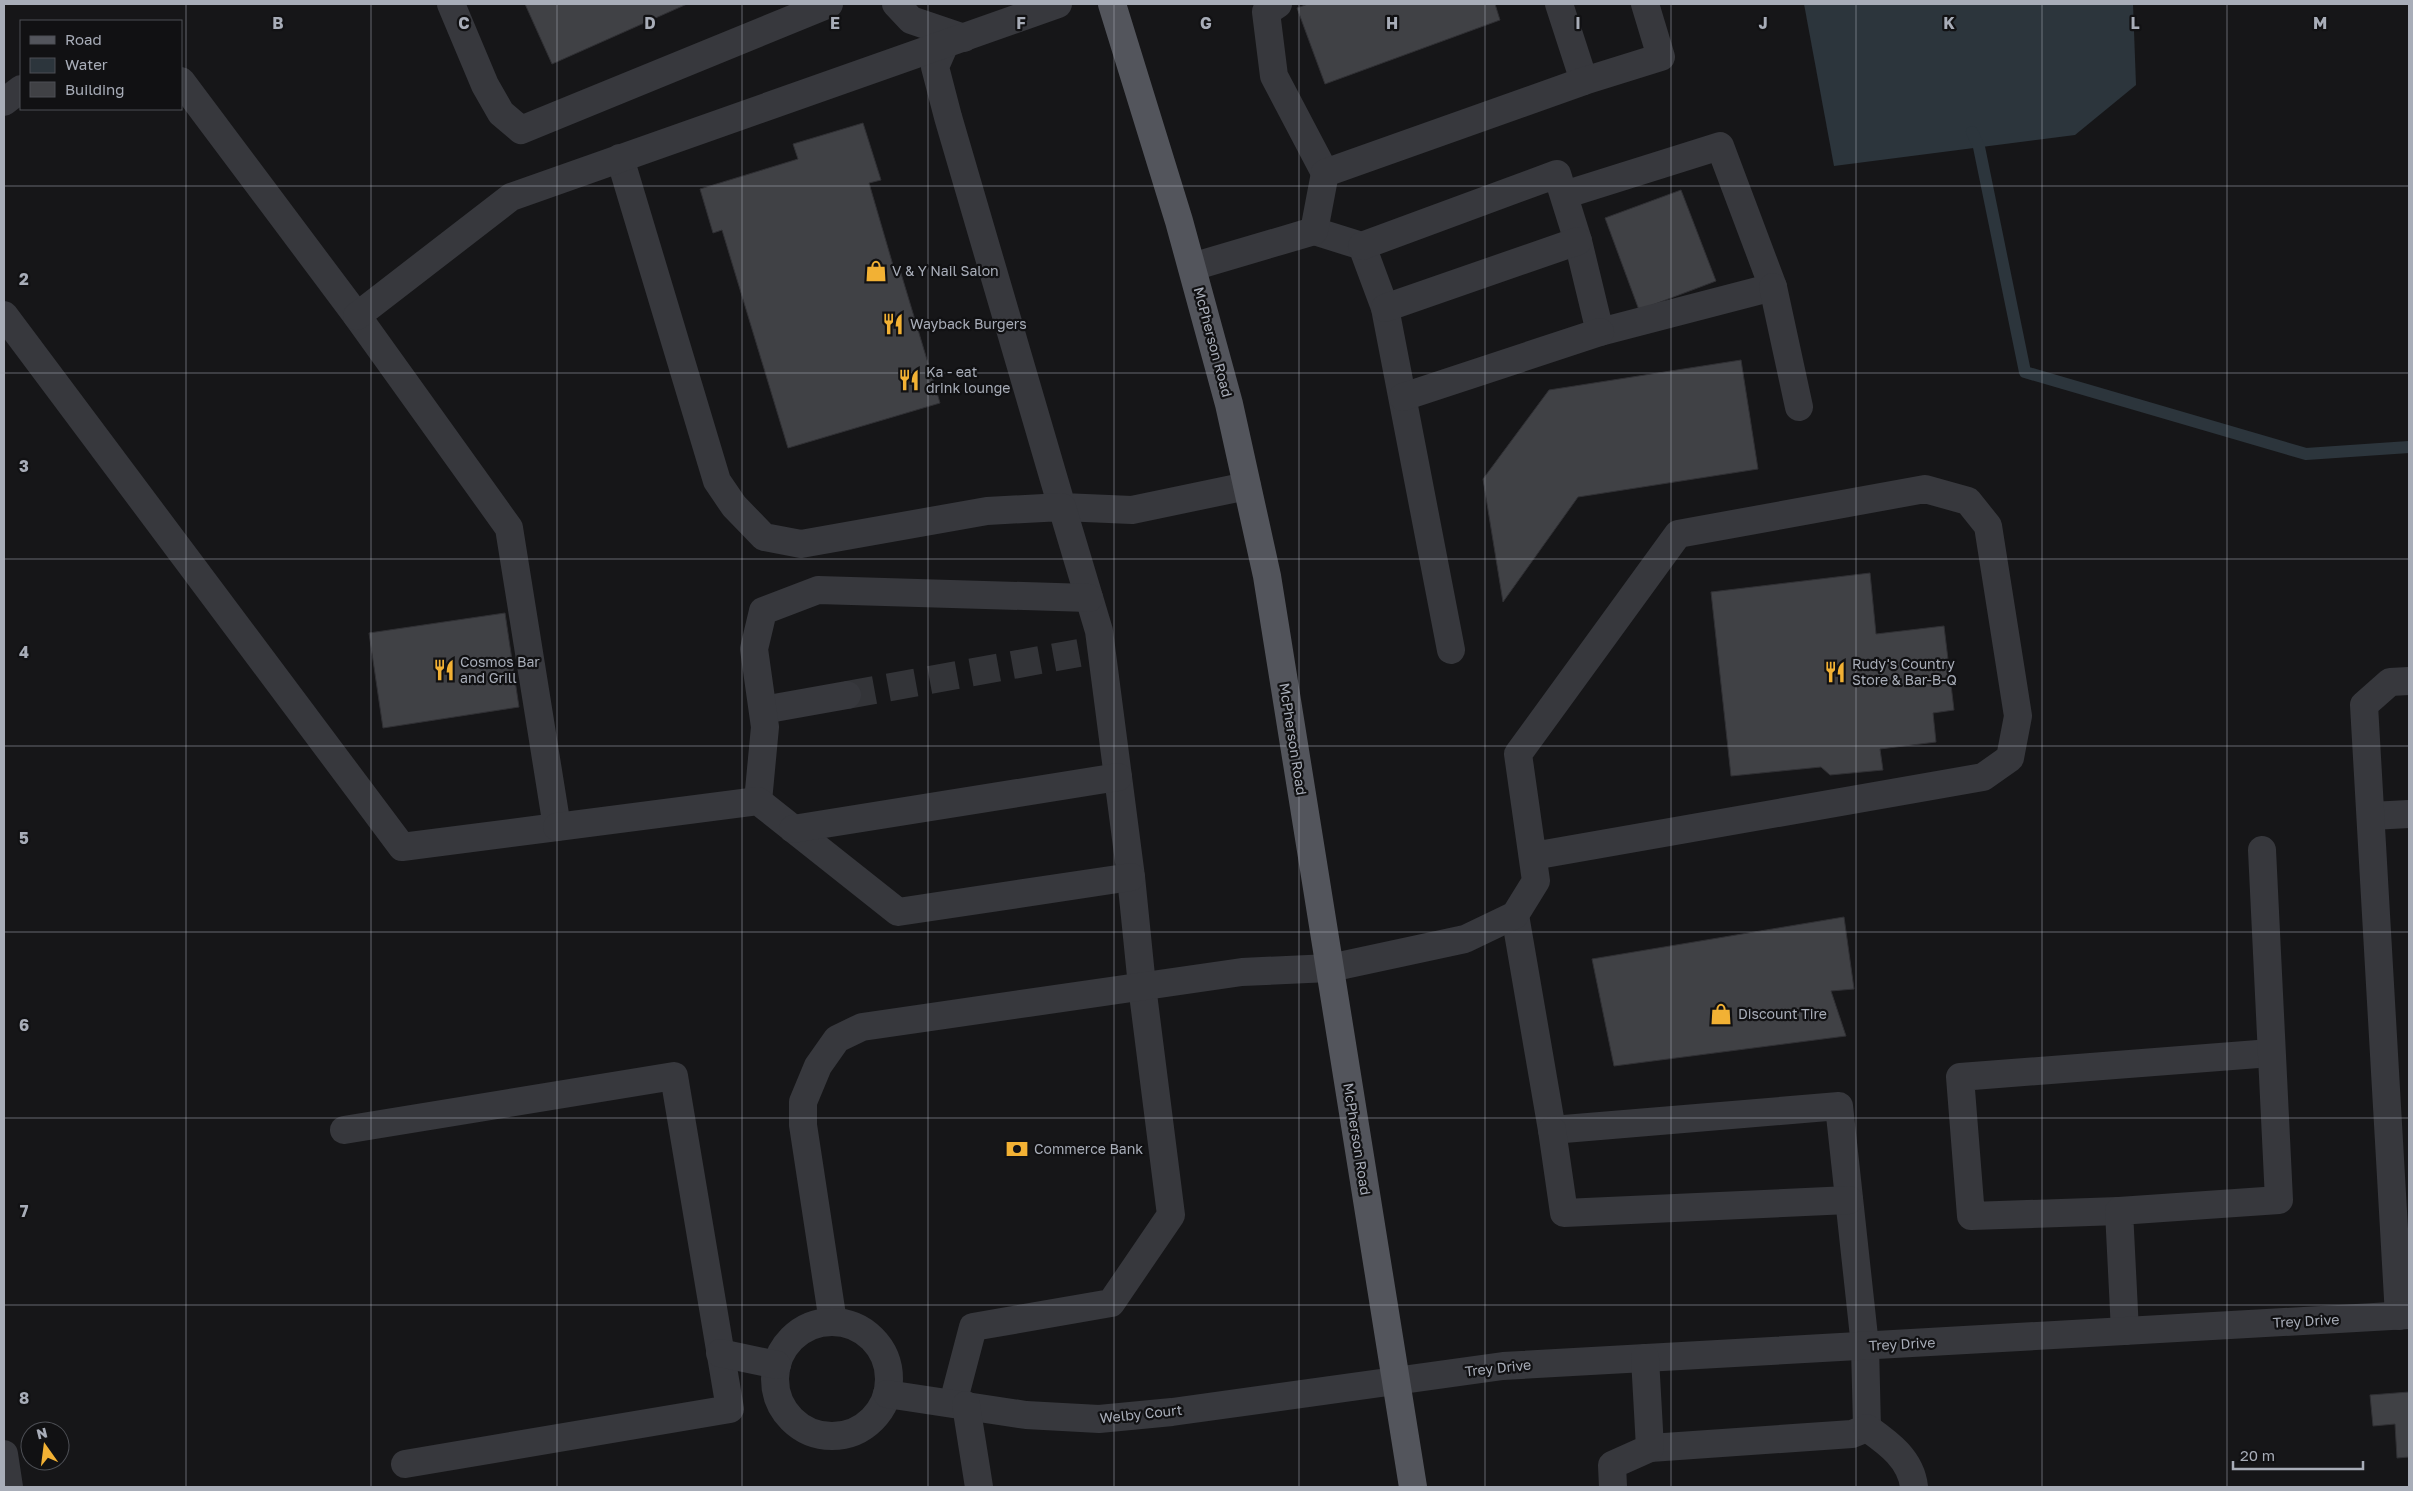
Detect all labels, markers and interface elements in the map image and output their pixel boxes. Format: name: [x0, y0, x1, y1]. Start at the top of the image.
text: B: [272, 13, 284, 33]
text: C: [458, 13, 470, 33]
text: D: [644, 13, 656, 33]
text: E: [830, 13, 840, 33]
text: F: [1016, 13, 1026, 33]
text: G: [1200, 13, 1212, 33]
text: H: [1386, 13, 1398, 33]
text: I: [1575, 13, 1581, 33]
text: J: [1758, 13, 1768, 33]
text: K: [1943, 13, 1955, 33]
text: L: [2130, 13, 2140, 33]
text: M: [2313, 13, 2327, 33]
legend: [20, 20, 182, 110]
text: Road: [65, 30, 102, 48]
text: Water: [65, 55, 108, 73]
text: Building: [65, 80, 125, 98]
shop icon: V & Y Nail Salon: [863, 258, 889, 284]
place label: V & Y Nail Salon: [892, 262, 999, 279]
text: 2: [19, 269, 29, 289]
street label: McPherson Road: [1191, 285, 1236, 399]
restaurant icon: Wayback Burgers: [880, 311, 906, 337]
place label: Wayback Burgers: [910, 315, 1027, 332]
place label: Ka - eat drink lounge: [926, 363, 1010, 396]
restaurant icon: Ka - eat drink lounge: [896, 367, 922, 393]
text: 3: [19, 456, 29, 476]
text: 4: [19, 642, 29, 662]
place label: Cosmos Bar and Grill: [460, 653, 540, 686]
place label: Rudy's Country Store & Bar-B-Q: [1852, 655, 1957, 688]
restaurant icon: Cosmos Bar and Grill: [431, 657, 457, 683]
restaurant icon: Rudy's Country Store & Bar-B-Q: [1822, 659, 1848, 685]
street label: McPherson Road: [1276, 682, 1311, 796]
text: 5: [19, 828, 29, 848]
shop icon: Discount Tire: [1708, 1001, 1734, 1027]
place label: Discount Tire: [1738, 1005, 1827, 1022]
text: 6: [19, 1015, 29, 1035]
street label: McPherson Road: [1340, 1082, 1375, 1196]
bank icon: Commerce Bank: [1004, 1136, 1030, 1162]
place label: Commerce Bank: [1034, 1140, 1143, 1157]
text: 7: [20, 1201, 29, 1221]
street label: Trey Drive: [2272, 1310, 2340, 1331]
street label: Trey Drive: [1868, 1333, 1936, 1354]
street label: Trey Drive: [1464, 1356, 1532, 1379]
text: 8: [19, 1388, 29, 1408]
street label: Welby Court: [1099, 1401, 1183, 1426]
north arrow: [20, 1421, 70, 1471]
text: N: [35, 1423, 49, 1442]
scale bar: [2233, 1438, 2363, 1470]
text: 20 m: [2240, 1446, 2275, 1464]

